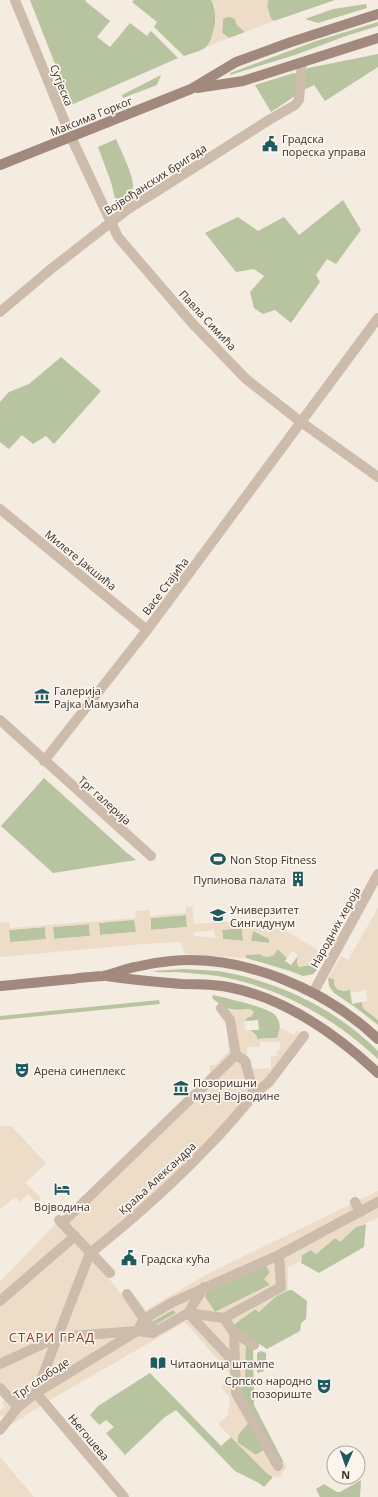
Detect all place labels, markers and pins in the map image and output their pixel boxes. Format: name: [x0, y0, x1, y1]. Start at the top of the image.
place label: Градска пореска управа: [282, 131, 366, 159]
public building icon: Градска пореска управа: [261, 135, 279, 153]
place label: Галерија Рајка Мамузића: [54, 683, 139, 711]
museum icon: Галерија Рајка Мамузића: [33, 687, 51, 705]
sports icon: Non Stop Fitness: [209, 850, 227, 868]
place label: Non Stop Fitness: [230, 852, 316, 867]
building icon: Пупинова палата: [289, 870, 307, 888]
place label: Пупинова палата: [193, 872, 286, 887]
place label: Универзитет Сингидунум: [230, 902, 299, 930]
school or university icon: Универзитет Сингидунум: [209, 906, 227, 924]
theatre icon: Арена синеплекс: [13, 1061, 31, 1079]
place label: Арена синеплекс: [34, 1063, 125, 1078]
place label: Позоришни музеј Војводине: [193, 1075, 280, 1103]
museum icon: Позоришни музеј Војводине: [172, 1079, 190, 1097]
hotel icon: Војводина: [53, 1180, 71, 1198]
place label: Војводина: [34, 1199, 90, 1214]
public building icon: Градска кућа: [120, 1249, 138, 1267]
place label: Градска кућа: [141, 1251, 210, 1266]
library icon: Читаоница штампе: [149, 1354, 167, 1372]
place label: Читаоница штампе: [170, 1356, 274, 1371]
place label: Српско народно позориште: [225, 1373, 312, 1401]
theatre icon: Српско народно позориште: [315, 1377, 333, 1395]

